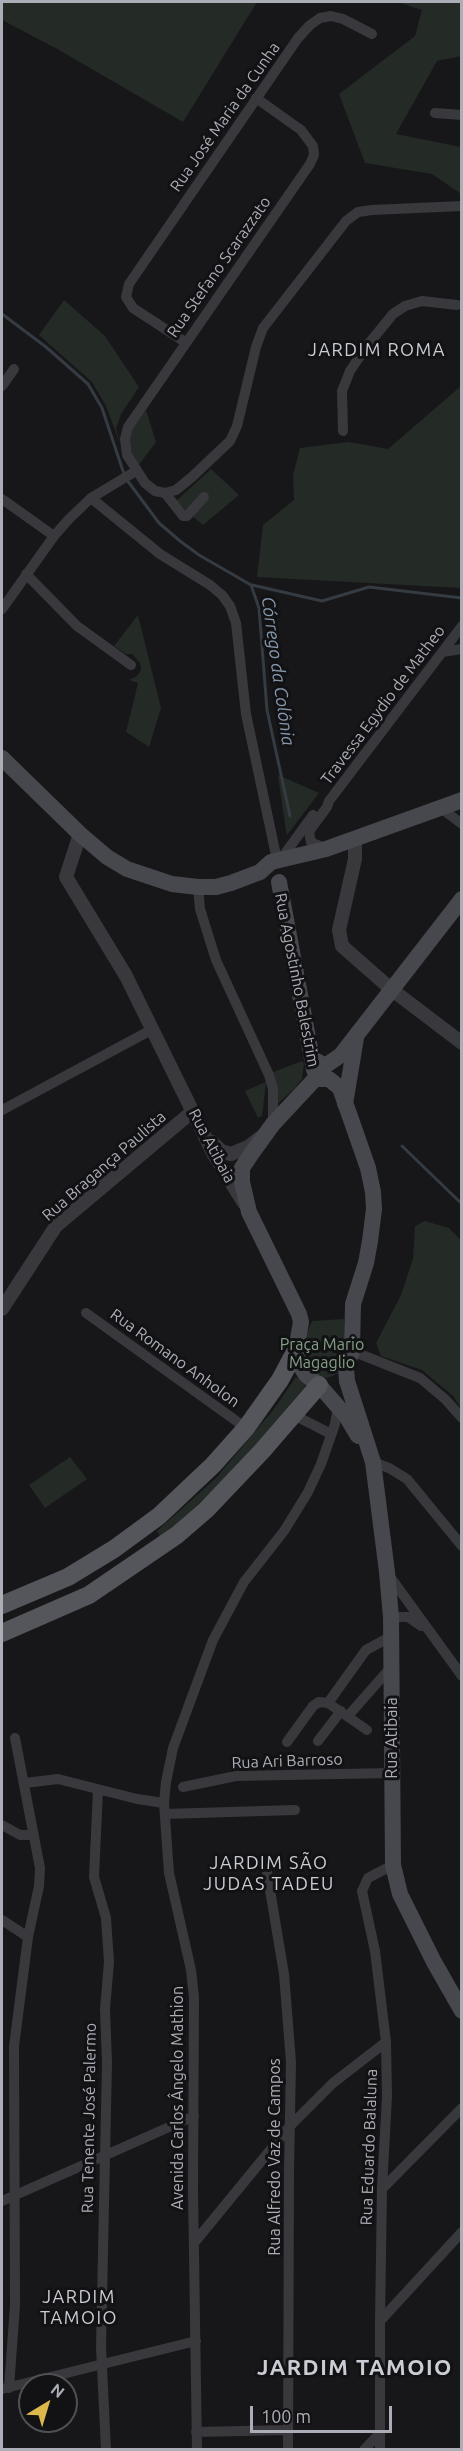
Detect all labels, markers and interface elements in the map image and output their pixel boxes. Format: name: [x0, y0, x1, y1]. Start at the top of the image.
street label: Rua José Maria da Cunha: [166, 39, 284, 195]
street label: Rua Stefano Scarazzato: [163, 193, 275, 341]
district label: JARDIM ROMA: [308, 339, 446, 361]
water label: Córrego da Colônia: [257, 595, 299, 747]
street label: Travessa Egydio de Matheo: [317, 622, 449, 788]
street label: Rua Agostinho Balestrim: [271, 891, 323, 1069]
street label: Rua Atibaia: [184, 1106, 240, 1186]
street label: Rua Bragança Paulista: [38, 1107, 170, 1225]
street label: Rua Romano Anholon: [107, 1305, 243, 1411]
park label: Praça Mario Magaglio: [280, 1335, 364, 1373]
street label: Rua Atibaia: [382, 1697, 402, 1779]
street label: Rua Ari Barroso: [231, 1749, 343, 1773]
district label: JARDIM SÃO JUDAS TADEU: [203, 1852, 335, 1894]
street label: Avenida Carlos Ângelo Mathion: [168, 1986, 188, 2210]
street label: Rua Tenente José Palermo: [78, 2023, 100, 2213]
street label: Rua Alfredo Vaz de Campos: [265, 2058, 285, 2256]
street label: Rua Eduardo Balaluna: [357, 2068, 381, 2226]
district label: JARDIM TAMOIO: [40, 2286, 118, 2328]
district label: JARDIM TAMOIO: [257, 2355, 453, 2381]
north arrow: [18, 2373, 78, 2433]
text: N: [48, 2380, 68, 2401]
scale bar: [253, 2394, 396, 2432]
text: 100 m: [261, 2406, 311, 2426]

